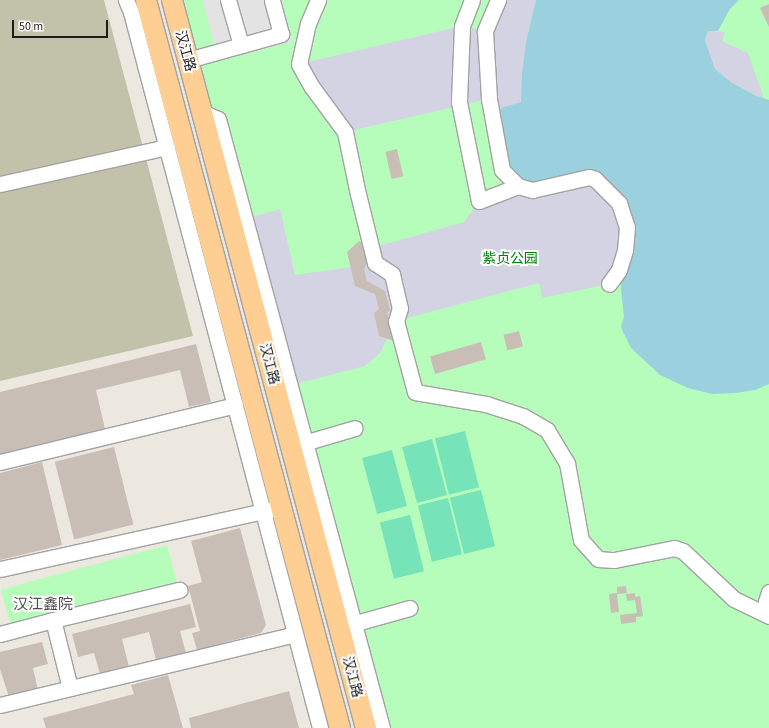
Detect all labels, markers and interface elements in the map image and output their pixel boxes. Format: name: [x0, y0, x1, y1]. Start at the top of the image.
scale bar: [14, 12, 110, 38]
text: 50 m: [19, 18, 43, 35]
street label: 汉江路: [171, 29, 199, 73]
park label: 紫贞公园: [482, 251, 538, 267]
street label: 汉江路: [255, 342, 283, 386]
district label: 汉江鑫院: [13, 596, 73, 614]
street label: 汉江路: [338, 655, 366, 699]

